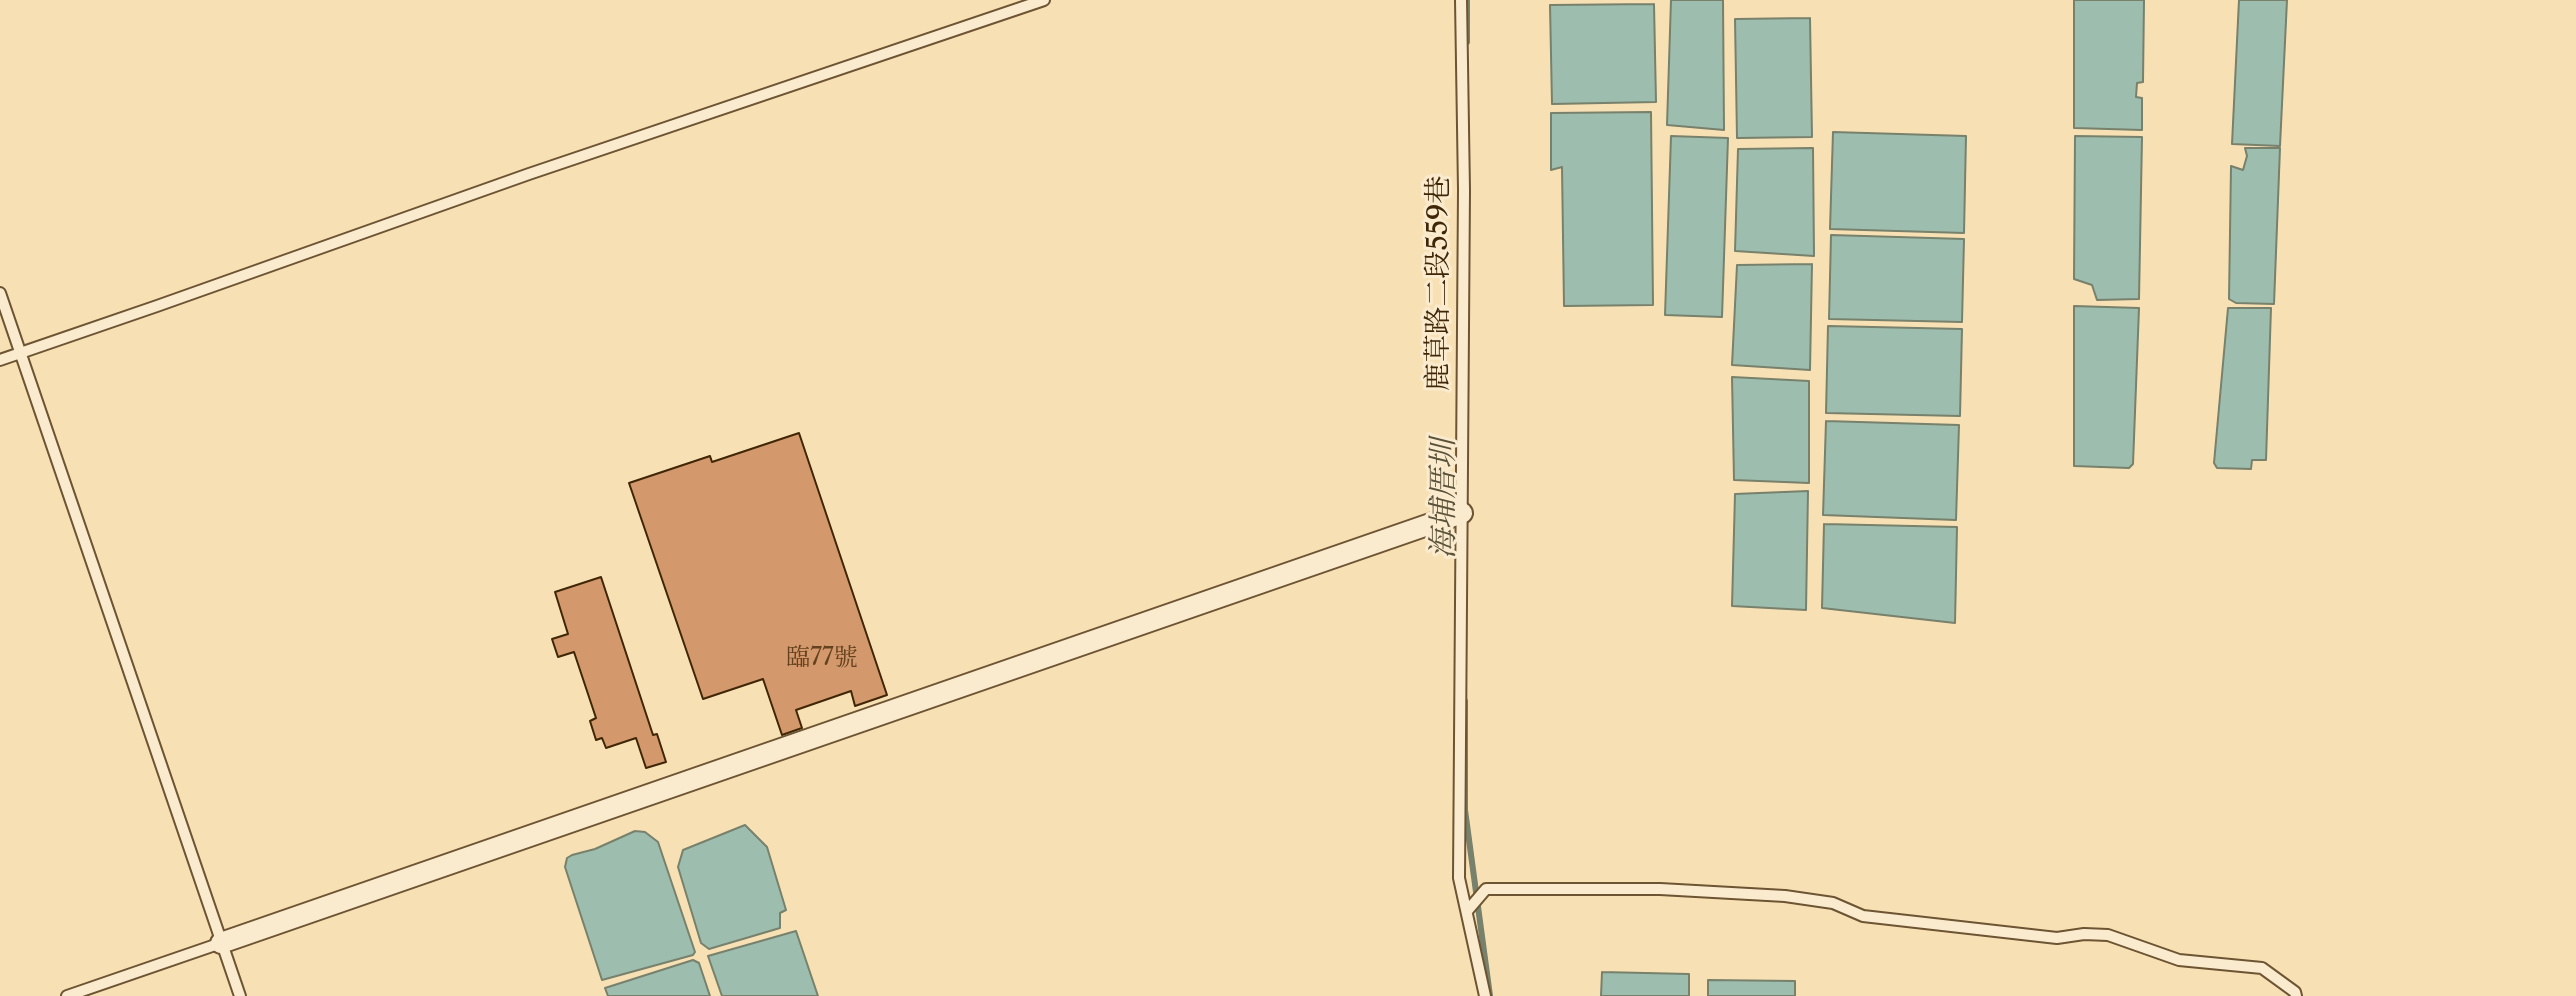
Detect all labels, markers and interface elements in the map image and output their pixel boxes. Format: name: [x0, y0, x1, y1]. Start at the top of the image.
street label: 鹿草路二段559巷: [1422, 176, 1456, 390]
water label: 海埔厝圳: [1426, 439, 1462, 559]
house number: 臨77號: [786, 644, 858, 672]

